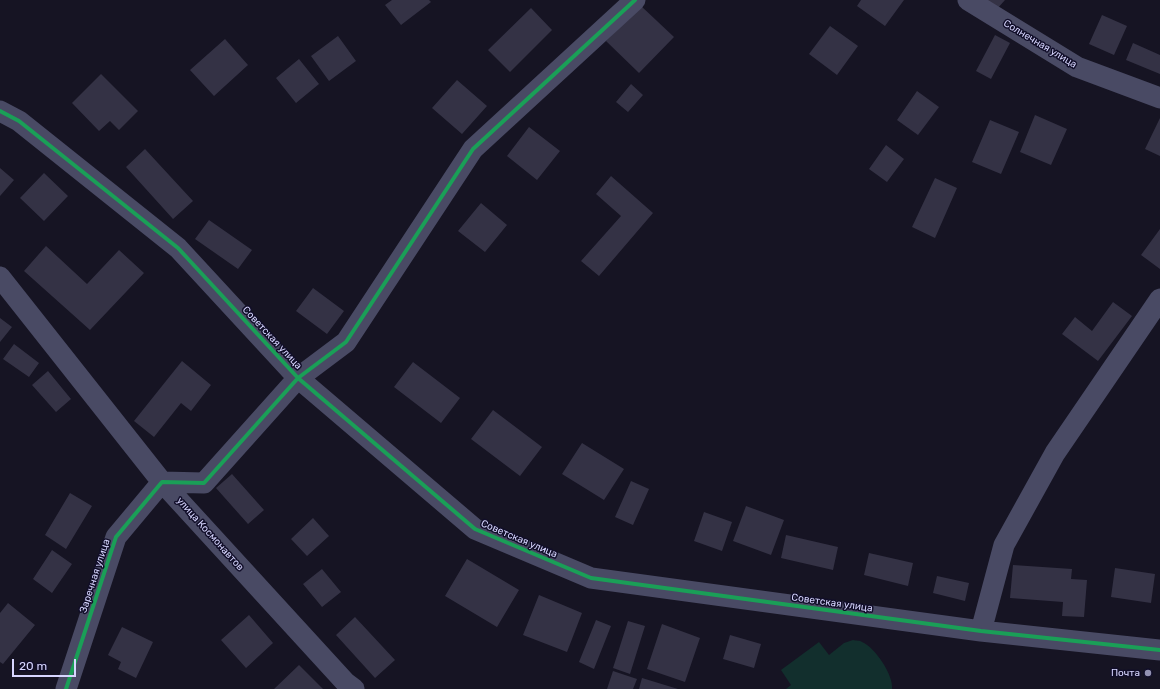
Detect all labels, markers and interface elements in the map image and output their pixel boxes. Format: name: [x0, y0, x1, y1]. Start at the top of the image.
street label: Солнечная улица: [1001, 17, 1079, 71]
street label: Советская улица: [240, 304, 304, 372]
street label: улица Космонавтов: [174, 495, 246, 573]
street label: Советская улица: [479, 517, 559, 561]
street label: Заречная улица: [77, 538, 113, 614]
street label: Советская улица: [791, 591, 873, 615]
scale bar: [14, 651, 78, 677]
text: 20 m: [19, 659, 47, 673]
place label: Почта: [1111, 667, 1140, 679]
marker: Почта: [1143, 668, 1153, 678]

